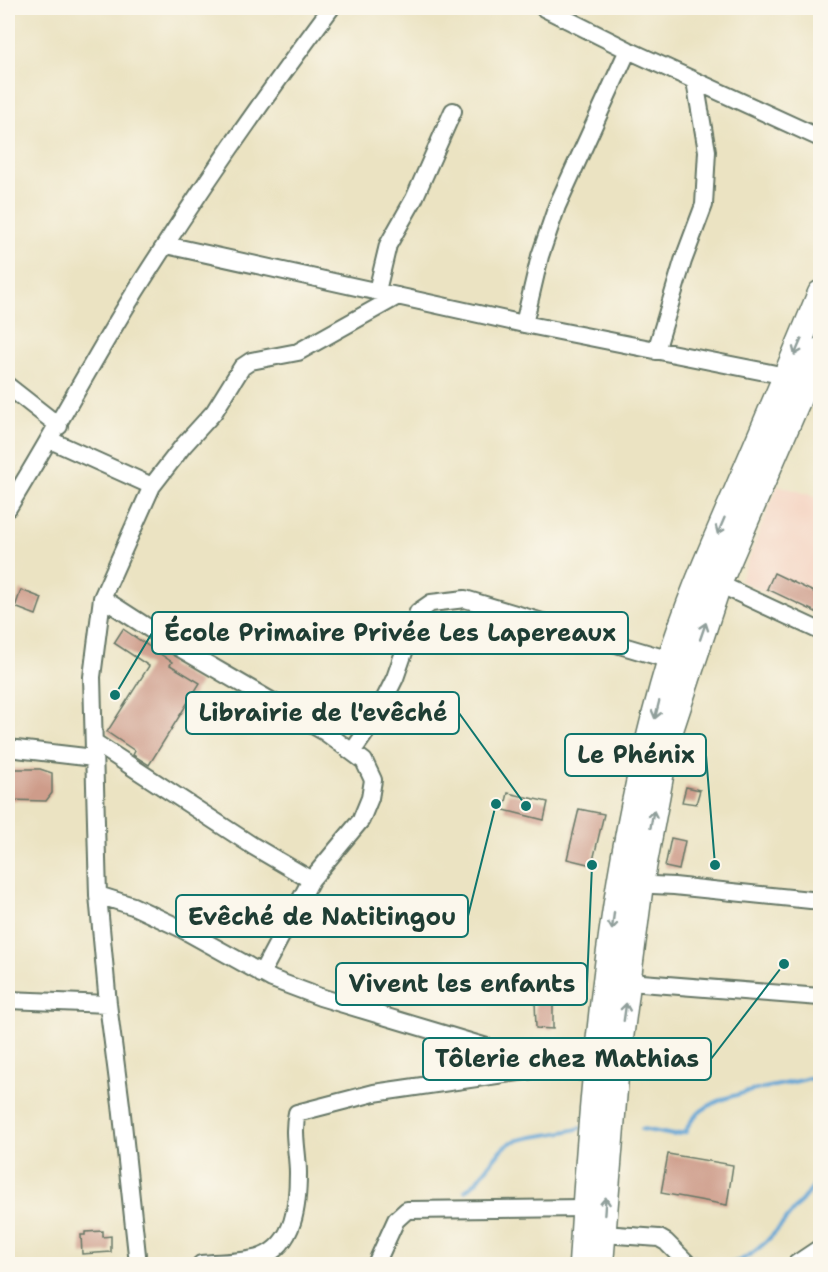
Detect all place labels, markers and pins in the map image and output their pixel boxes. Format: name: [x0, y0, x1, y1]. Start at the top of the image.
callout: École Primaire Privée Les Lapereaux: [152, 612, 628, 654]
callout: Librairie de l'evêché: [186, 692, 459, 734]
callout: Le Phénix: [565, 734, 706, 776]
callout: Evêché de Natitingou: [176, 895, 468, 937]
callout: Vivent les enfants: [336, 963, 587, 1005]
callout: Tôlerie chez Mathias: [423, 1038, 711, 1080]

